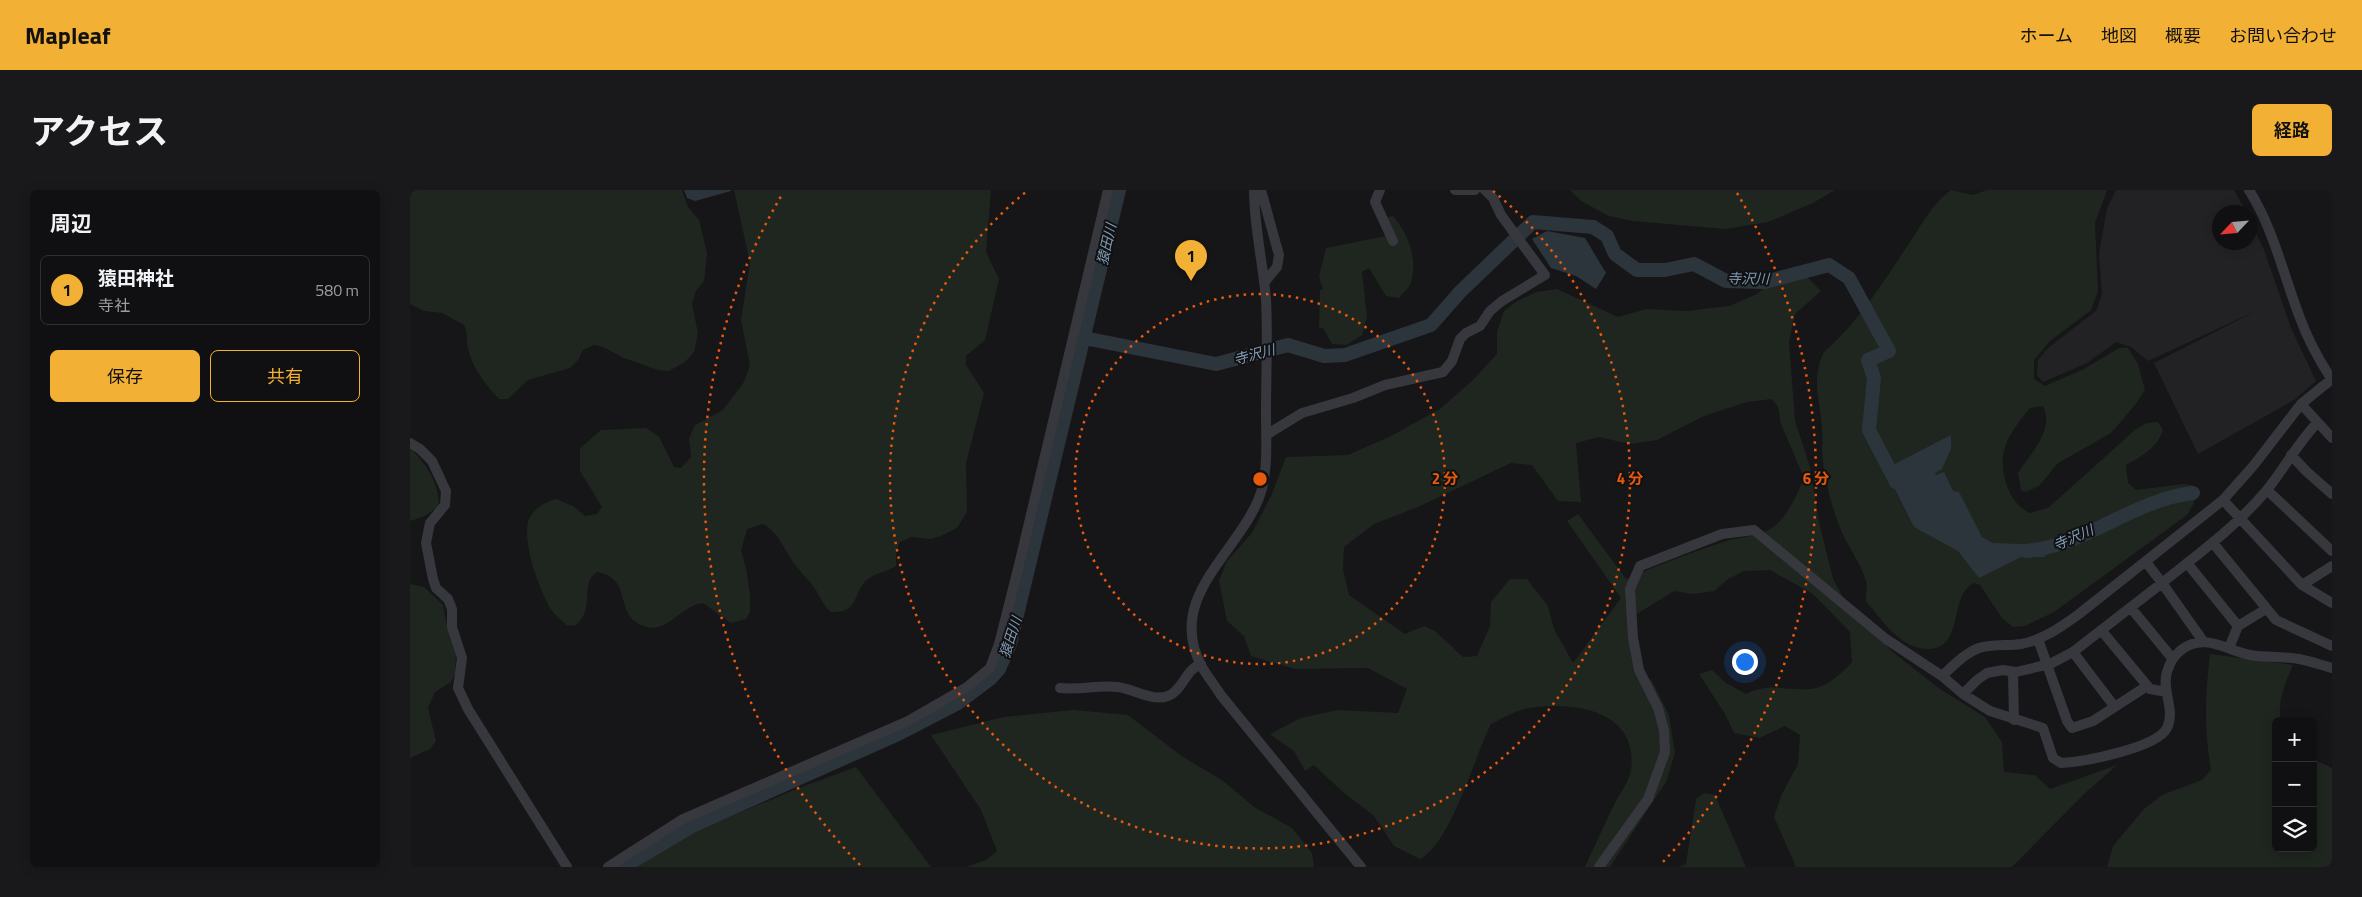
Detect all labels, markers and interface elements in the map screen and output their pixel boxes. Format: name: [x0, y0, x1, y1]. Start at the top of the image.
text: Mapleaf: [25, 17, 110, 53]
text: ホーム: [2020, 22, 2073, 49]
text: 地図: [2101, 22, 2137, 49]
text: 概要: [2165, 22, 2201, 49]
text: お問い合わせ: [2229, 22, 2337, 49]
text: アクセス: [30, 104, 168, 158]
button: 経路: [2252, 104, 2332, 156]
north arrow: [2212, 205, 2257, 250]
text: 周辺: [50, 207, 92, 239]
water label: 猿田川: [1091, 219, 1121, 267]
pin: 1: [1175, 240, 1207, 281]
text: 猿田神社: [98, 263, 174, 292]
water label: 寺沢川: [1727, 267, 1771, 289]
text: 1: [63, 278, 71, 302]
text: 580 m: [315, 278, 359, 302]
text: 寺社: [98, 293, 130, 317]
water label: 寺沢川: [1231, 338, 1279, 370]
button: 保存: [50, 350, 200, 402]
button: 共有: [210, 350, 360, 402]
text: 2 分: [1432, 467, 1458, 490]
text: 4 分: [1617, 467, 1643, 490]
text: 6 分: [1803, 467, 1829, 490]
centre of rings: [1251, 470, 1269, 488]
water label: 寺沢川: [2050, 518, 2098, 555]
water label: 猿田川: [994, 612, 1027, 660]
your location: [1732, 649, 1758, 675]
map controls: [2272, 717, 2317, 852]
button: +: [2272, 717, 2317, 762]
button: −: [2272, 762, 2317, 807]
button: layers: [2272, 807, 2317, 852]

